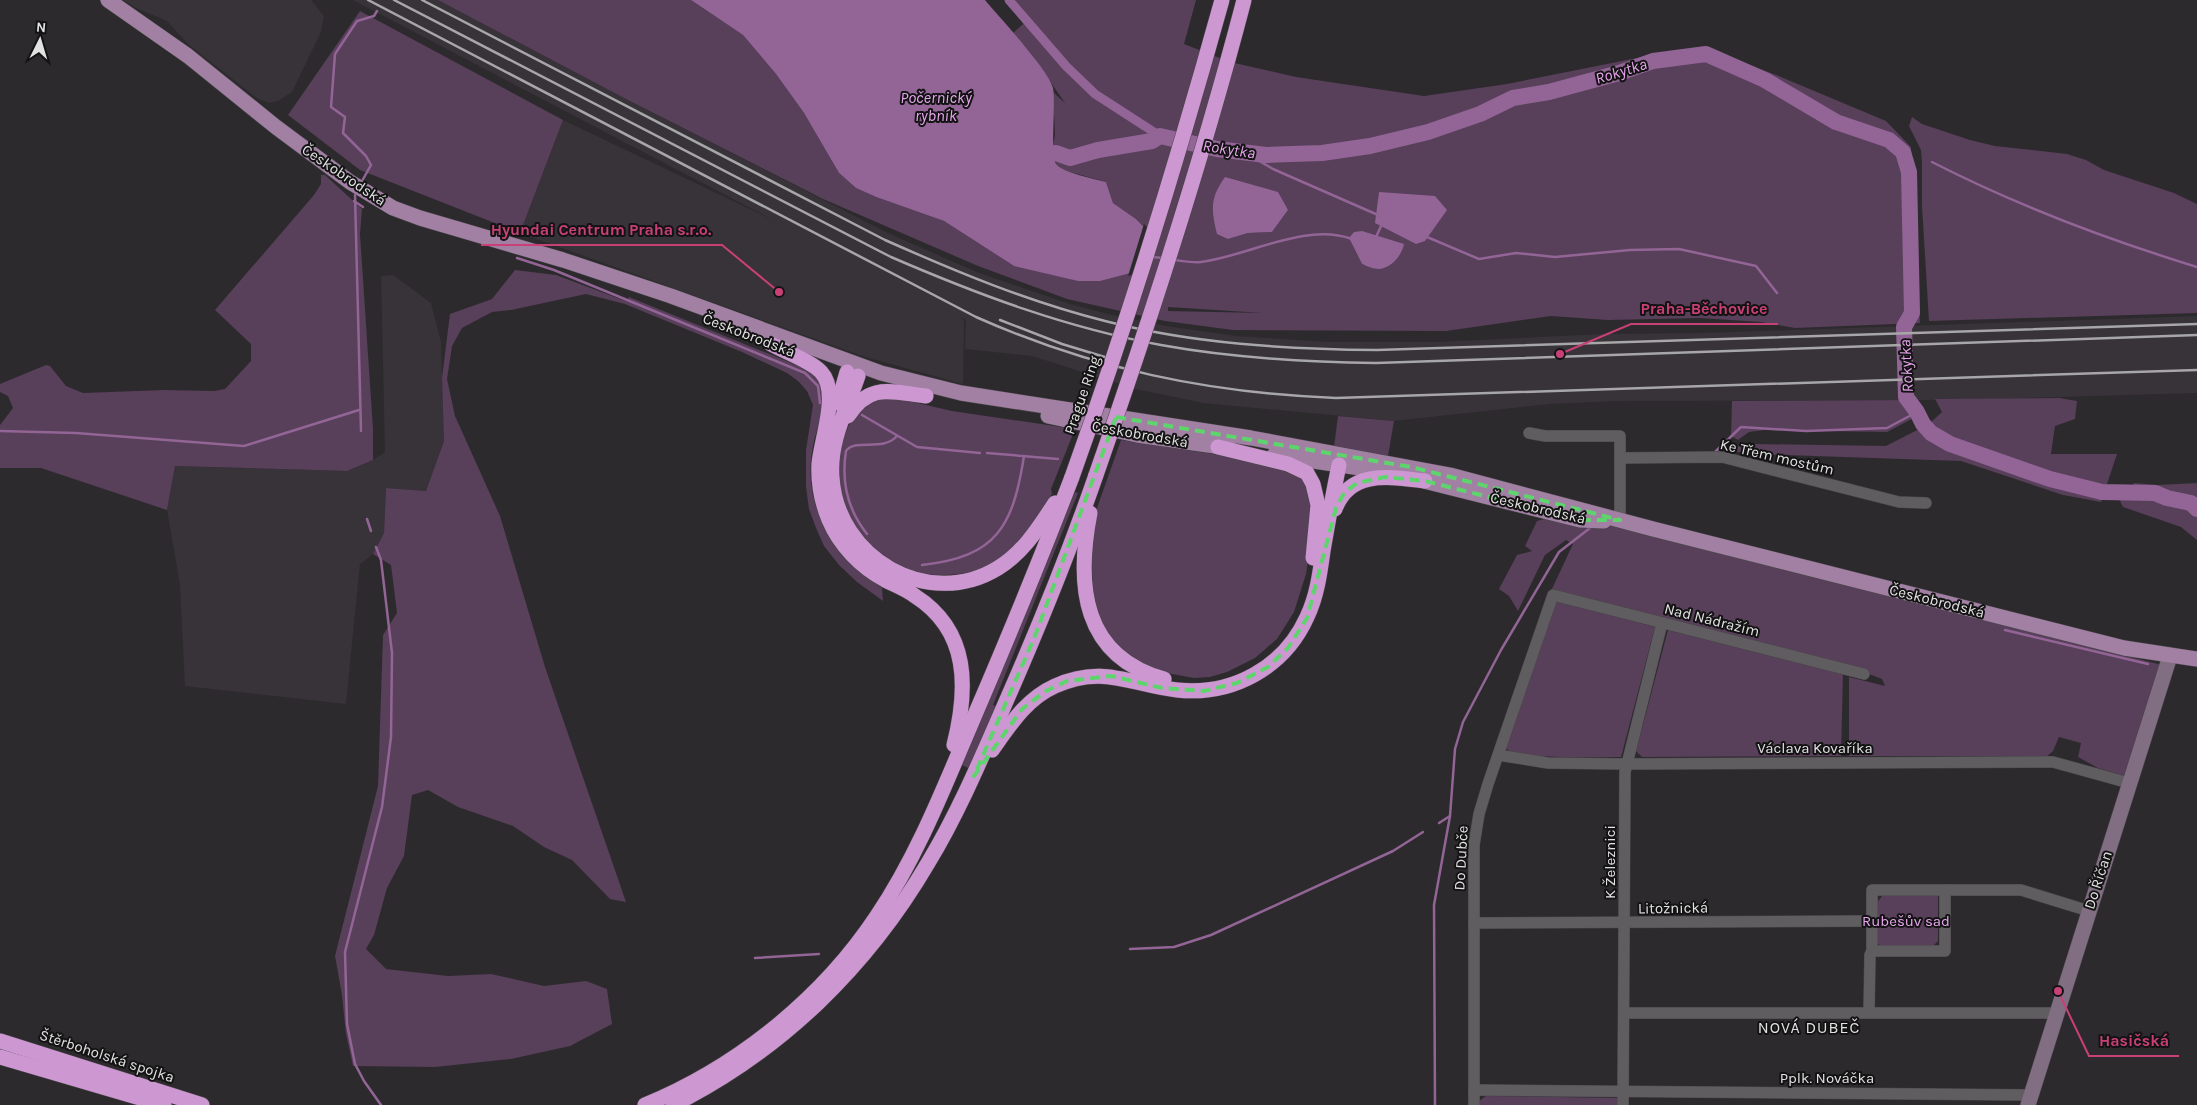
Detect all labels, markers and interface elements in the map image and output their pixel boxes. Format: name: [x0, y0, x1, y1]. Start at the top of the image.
north arrow: [15, 15, 65, 65]
text: N: [35, 19, 47, 36]
water label: Rokytka: [1593, 54, 1649, 88]
water label: Počernický rybník: [900, 88, 973, 125]
water label: Rokytka: [1201, 135, 1257, 163]
street label: Českobrodská: [299, 140, 389, 210]
callout: Hyundai Centrum Praha s.r.o.: [481, 214, 722, 245]
text: Hyundai Centrum Praha s.r.o.: [491, 220, 712, 239]
callout: Praha-Běchovice: [1631, 293, 1778, 324]
text: Praha-Běchovice: [1640, 299, 1768, 318]
street label: Českobrodská: [700, 309, 798, 361]
water label: Rokytka: [1895, 339, 1917, 393]
street label: Prague Ring: [1060, 353, 1104, 437]
street label: Českobrodská: [1090, 417, 1190, 451]
street label: Ke Třem mostům: [1718, 435, 1836, 479]
street label: Českobrodská: [1489, 488, 1587, 528]
street label: Českobrodská: [1888, 580, 1986, 622]
street label: Nad Nádražím: [1662, 599, 1762, 641]
street label: Václava Kovaříka: [1757, 739, 1873, 757]
street label: Do Dubče: [1450, 825, 1472, 891]
street label: K Železnici: [1601, 825, 1619, 899]
street label: Do Říčan: [2080, 849, 2116, 911]
street label: Litožnická: [1638, 898, 1708, 918]
park label: Rubešův sad: [1862, 912, 1950, 930]
district label: NOVÁ DUBEČ: [1758, 1018, 1860, 1037]
callout: Hasičská: [2089, 1025, 2179, 1056]
street label: Štěrboholská spojka: [37, 1026, 177, 1086]
text: Hasičská: [2099, 1031, 2169, 1050]
street label: Pplk. Nováčka: [1780, 1069, 1874, 1087]

